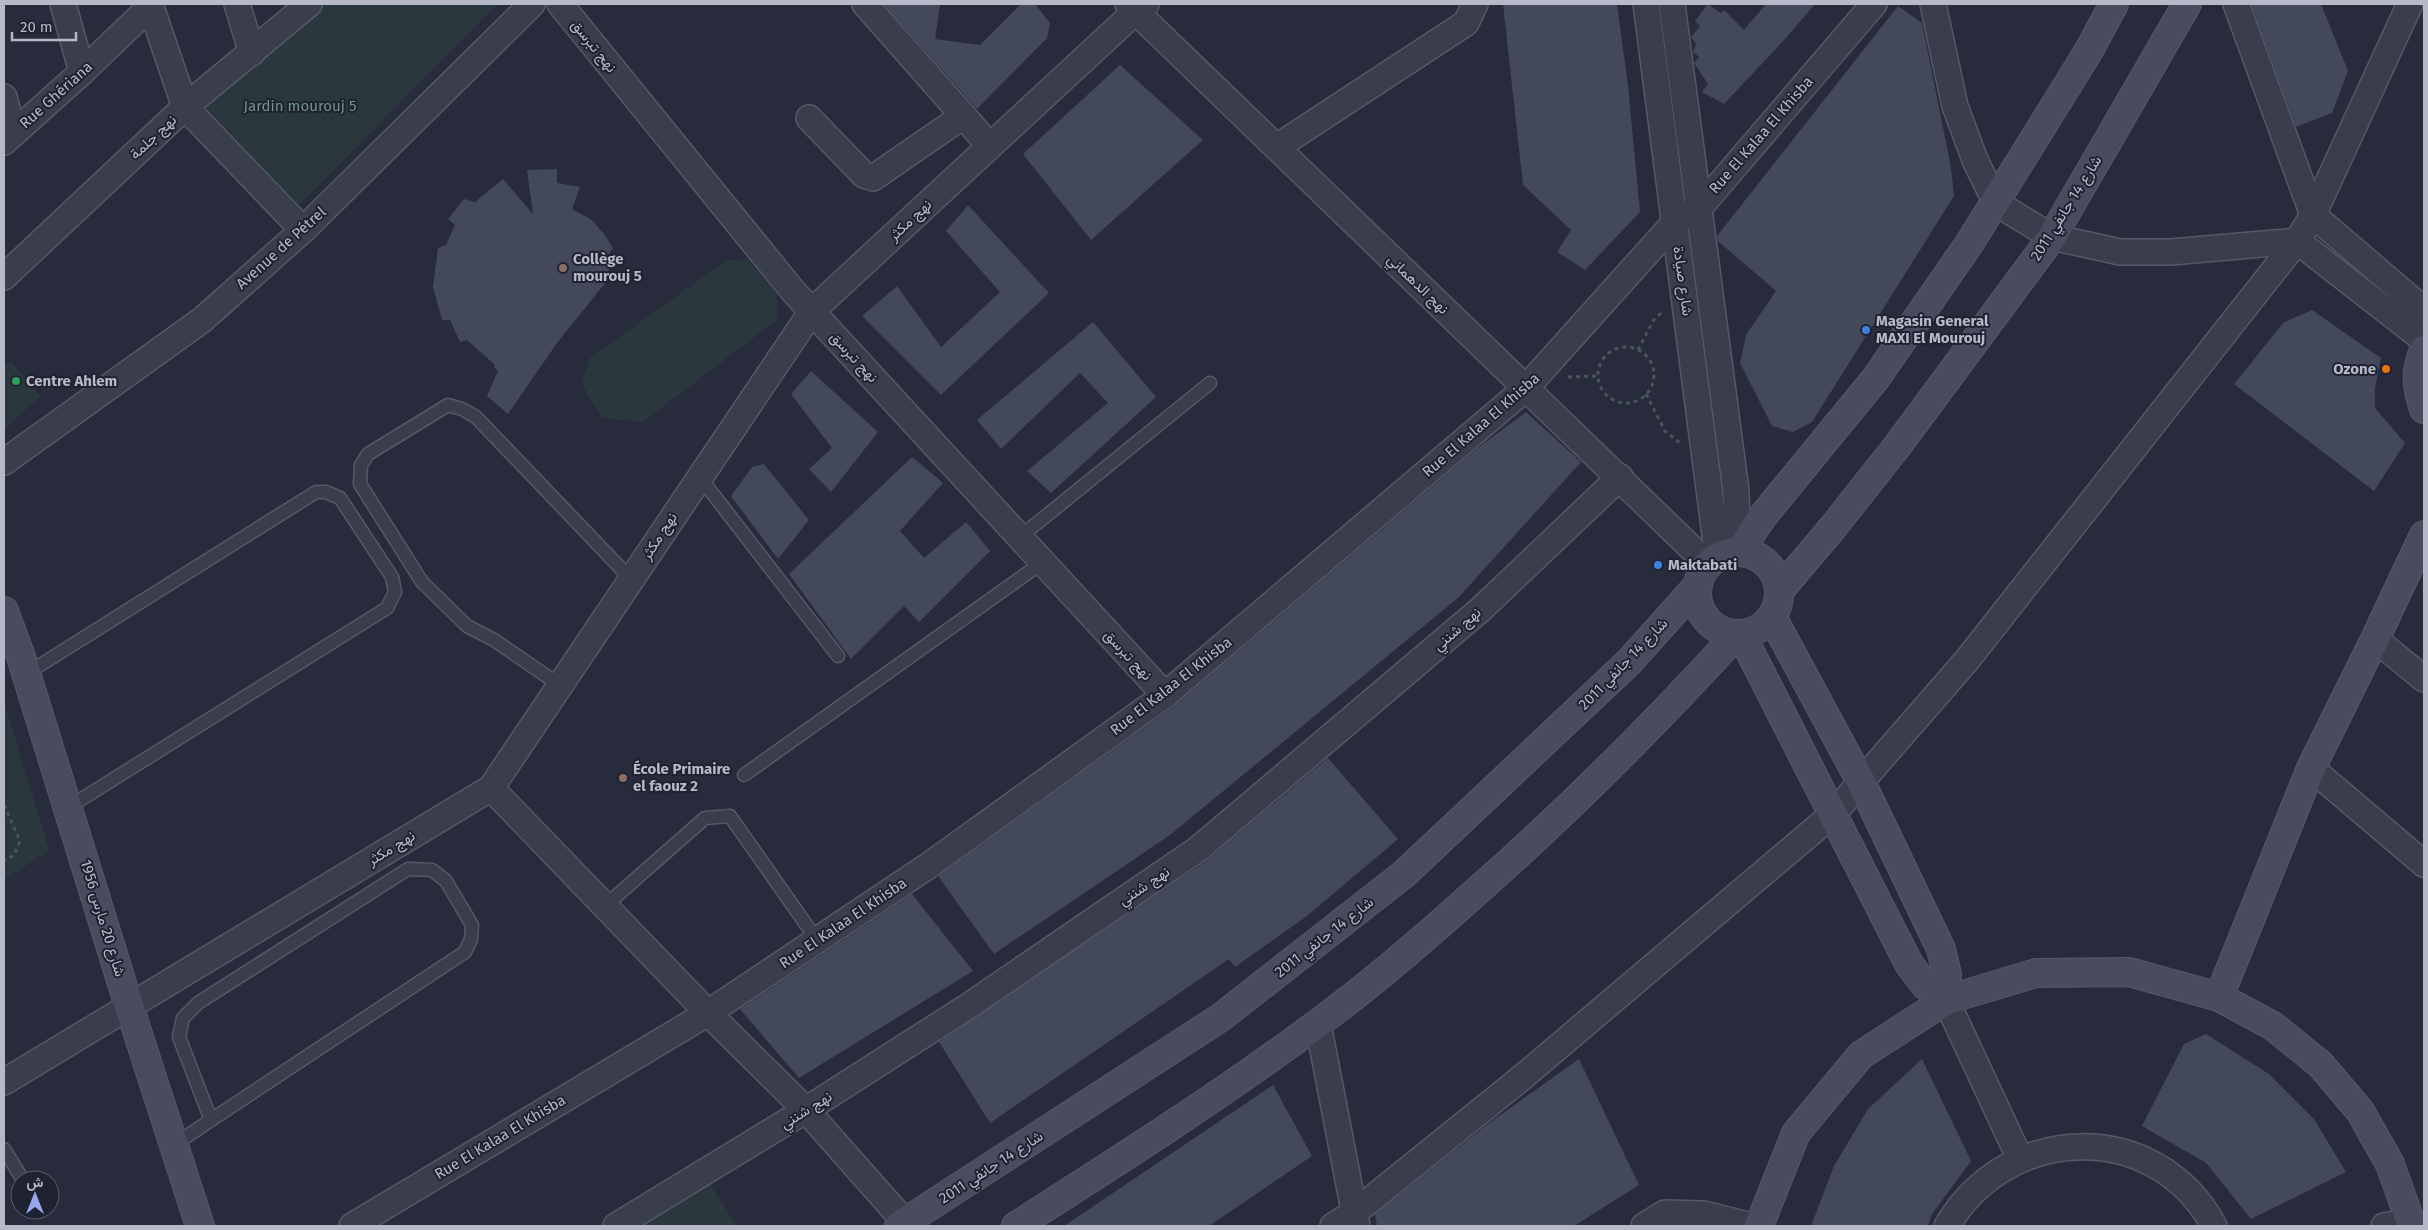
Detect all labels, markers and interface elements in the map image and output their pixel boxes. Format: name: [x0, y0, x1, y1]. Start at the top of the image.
scale bar: [12, 10, 76, 42]
street label: نهج تبرسق: [566, 16, 621, 77]
text: 20 m: [20, 18, 53, 36]
street label: Rue Ghériana: [16, 58, 96, 132]
street label: Rue El Kalaa El Khisba: [1705, 73, 1817, 197]
park label: Jardin mourouj 5: [244, 97, 356, 115]
street label: نهج جلمة: [126, 111, 181, 165]
street label: شارع 14 جانفي 2011: [2027, 152, 2109, 266]
street label: نهج مكثر: [884, 195, 937, 247]
street label: Avenue de Pétrel: [232, 203, 330, 293]
street label: شارع صيادة: [1667, 245, 1697, 317]
place label: Collège mourouj 5: [573, 250, 642, 285]
street label: نهج الدهماني: [1381, 250, 1453, 321]
marker: Collège mourouj 5: [557, 262, 569, 274]
place label: Magasin General MAXI El Mourouj: [1876, 312, 1989, 347]
marker: Magasin General MAXI El Mourouj: [1860, 324, 1872, 336]
street label: نهج تبرسق: [825, 328, 882, 387]
place label: Ozone: [2333, 360, 2376, 378]
marker: Ozone: [2380, 363, 2392, 375]
street label: Rue El Kalaa El Khisba: [1419, 369, 1543, 481]
place label: Centre Ahlem: [26, 372, 117, 390]
marker: Centre Ahlem: [10, 375, 22, 387]
street label: نهج مكثر: [637, 509, 683, 565]
place label: Maktabati: [1668, 556, 1737, 574]
marker: Maktabati: [1652, 559, 1664, 571]
street label: نهج شنني: [1429, 603, 1487, 658]
street label: شارع 14 جانفي 2011: [1575, 614, 1674, 716]
street label: نهج تبرسق: [1099, 626, 1156, 685]
street label: Rue El Kalaa El Khisba: [1107, 633, 1235, 739]
place label: École Primaire el faouz 2: [633, 760, 730, 795]
marker: École Primaire el faouz 2: [617, 772, 629, 784]
street label: نهج مكثر: [363, 827, 419, 872]
street label: شارع 20 مارس 1956: [75, 857, 129, 979]
street label: نهج شنني: [1115, 862, 1175, 913]
street label: Rue El Kalaa El Khisba: [776, 874, 910, 972]
street label: شارع 14 جانفي 2011: [1271, 893, 1380, 984]
street label: نهج شنني: [777, 1087, 837, 1136]
street label: Rue El Kalaa El Khisba: [431, 1091, 569, 1183]
street label: شارع 14 جانفي 2011: [936, 1127, 1049, 1211]
north arrow: [10, 1170, 60, 1220]
text: ش: [27, 1174, 44, 1191]

